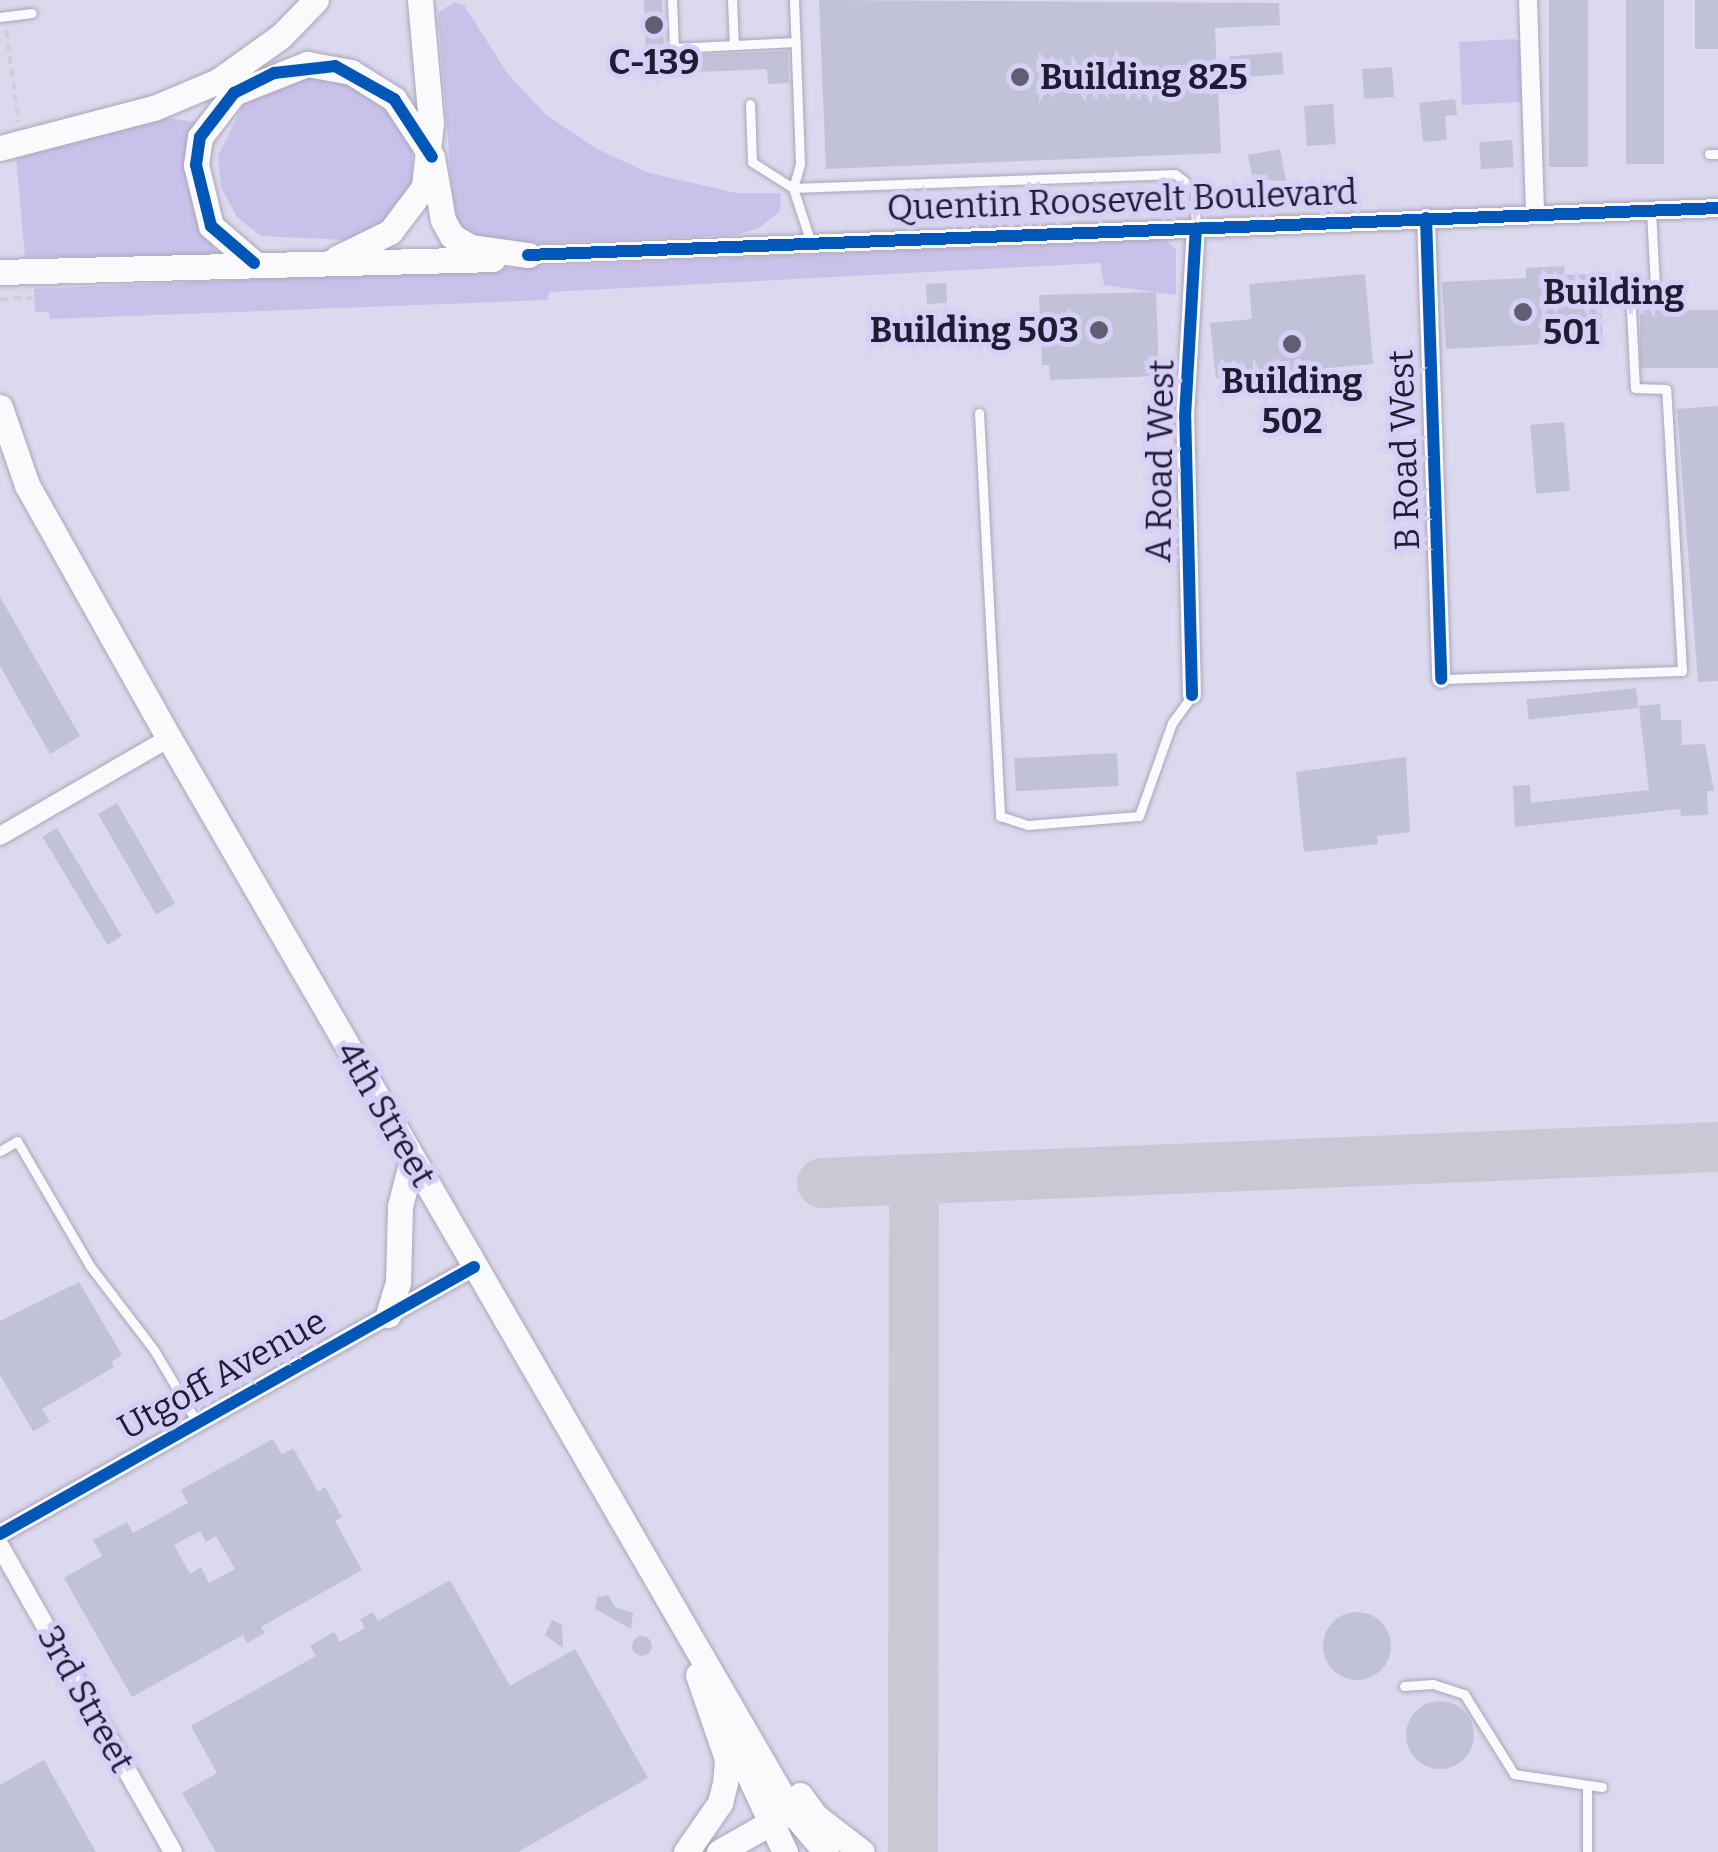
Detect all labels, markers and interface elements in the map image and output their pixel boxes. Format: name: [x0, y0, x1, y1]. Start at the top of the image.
marker: C-139: [643, 14, 665, 36]
place label: C-139: [609, 41, 699, 83]
place label: Building 825: [1040, 56, 1248, 98]
marker: Building 825: [1009, 66, 1031, 88]
street label: Quentin Roosevelt Boulevard: [886, 171, 1358, 229]
place label: Building 501: [1543, 271, 1684, 353]
marker: Building 501: [1512, 301, 1534, 323]
place label: Building 503: [870, 309, 1079, 351]
marker: Building 503: [1088, 319, 1110, 341]
marker: Building 502: [1281, 333, 1303, 355]
street label: B Road West: [1380, 349, 1428, 551]
street label: A Road West: [1137, 359, 1183, 563]
place label: Building 502: [1221, 360, 1363, 442]
street label: 4th Street: [328, 1034, 444, 1194]
street label: Utgoff Avenue: [111, 1300, 333, 1448]
street label: 3rd Street: [29, 1619, 143, 1779]

